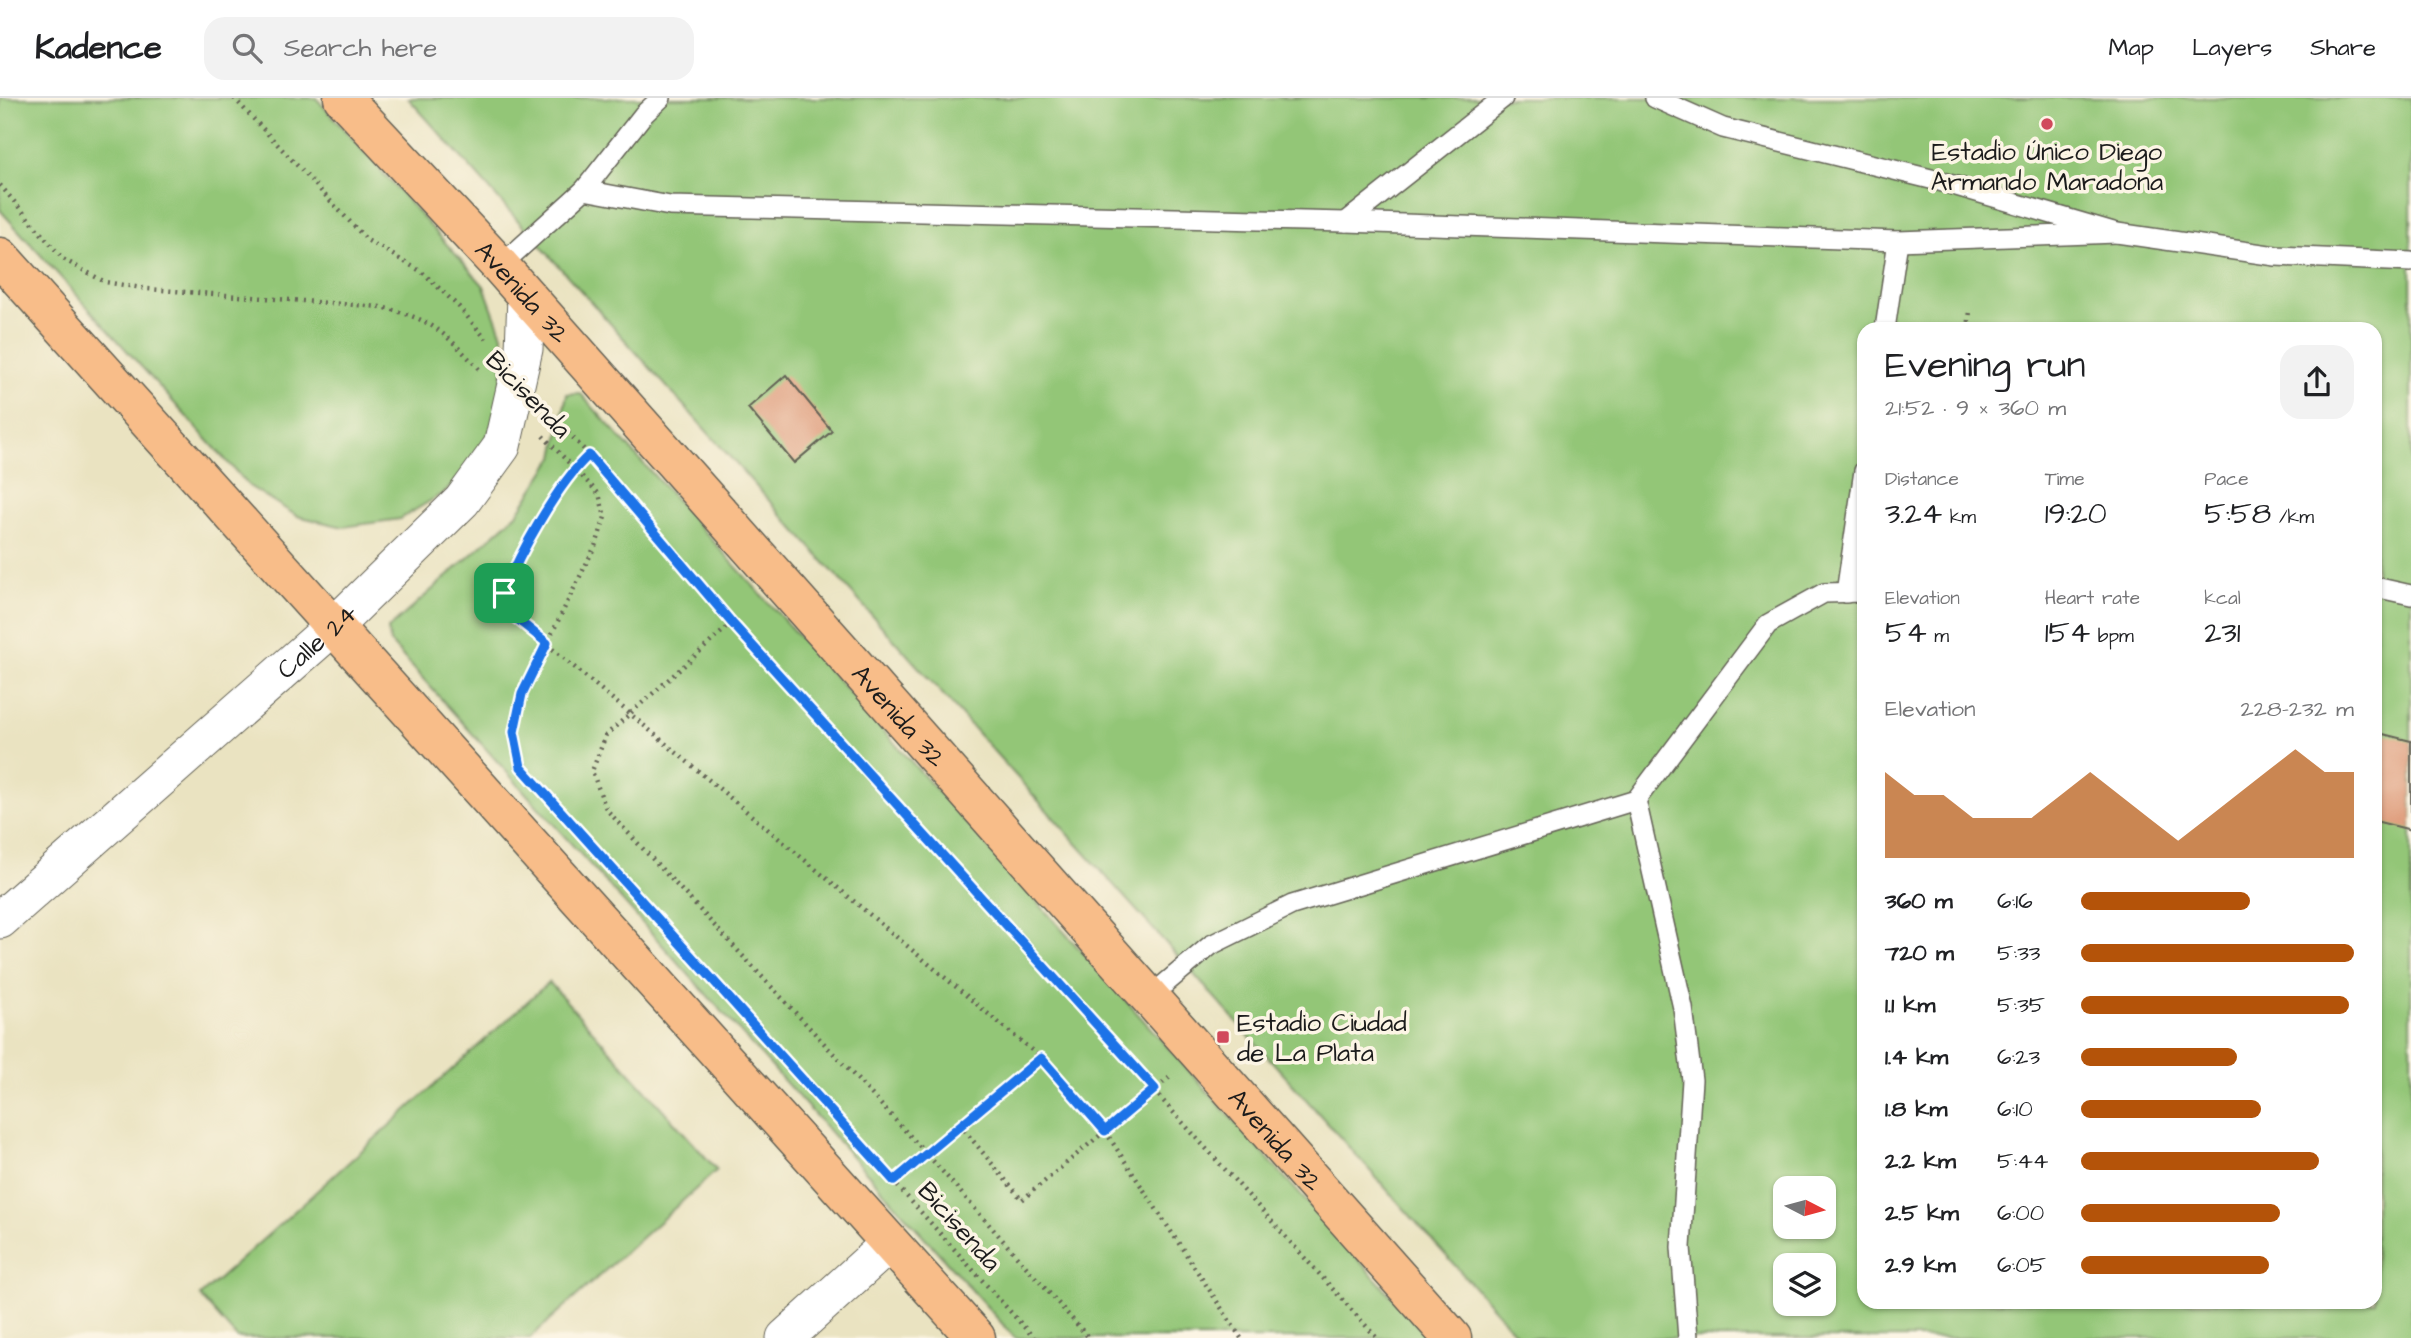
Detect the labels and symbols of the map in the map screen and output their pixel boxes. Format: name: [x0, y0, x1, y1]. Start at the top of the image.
marker: Estadio Único Diego Armando Maradona: [2039, 116, 2055, 132]
place label: Estadio Único Diego Armando Maradona: [1931, 134, 2163, 200]
street label: Avenida 32: [466, 233, 577, 351]
street label: Bicisenda: [477, 343, 579, 447]
pin: [474, 563, 534, 623]
street label: Calle 24: [269, 596, 366, 687]
street label: Avenida 32: [843, 657, 954, 775]
place label: Estadio Ciudad de La Plata: [1237, 1005, 1407, 1071]
marker: Estadio Ciudad de La Plata: [1215, 1029, 1231, 1045]
street label: Avenida 32: [1219, 1081, 1330, 1199]
street label: Bicisenda: [909, 1174, 1009, 1279]
north arrow: [1773, 1176, 1836, 1239]

